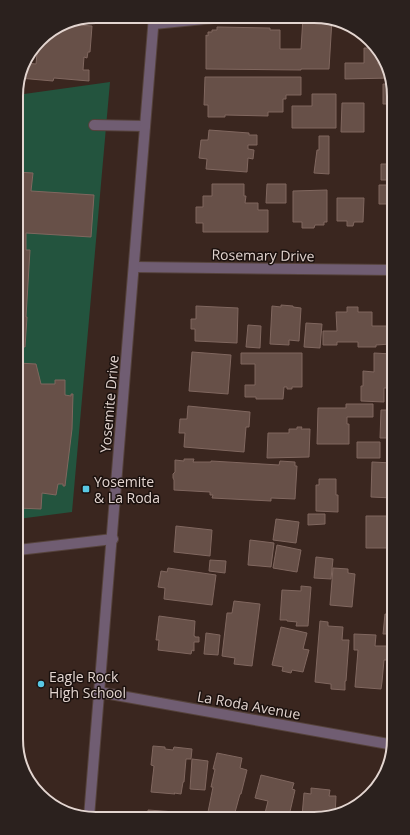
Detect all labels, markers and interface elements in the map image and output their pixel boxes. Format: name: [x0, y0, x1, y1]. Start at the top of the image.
street label: Rosemary Drive: [211, 245, 315, 265]
street label: Yosemite Drive: [95, 354, 123, 454]
place label: Yosemite & La Roda: [94, 472, 160, 507]
marker: Yosemite & La Roda: [81, 484, 91, 494]
place label: Eagle Rock High School: [49, 667, 126, 702]
marker: Eagle Rock High School: [36, 679, 46, 689]
street label: La Roda Avenue: [196, 687, 302, 723]

